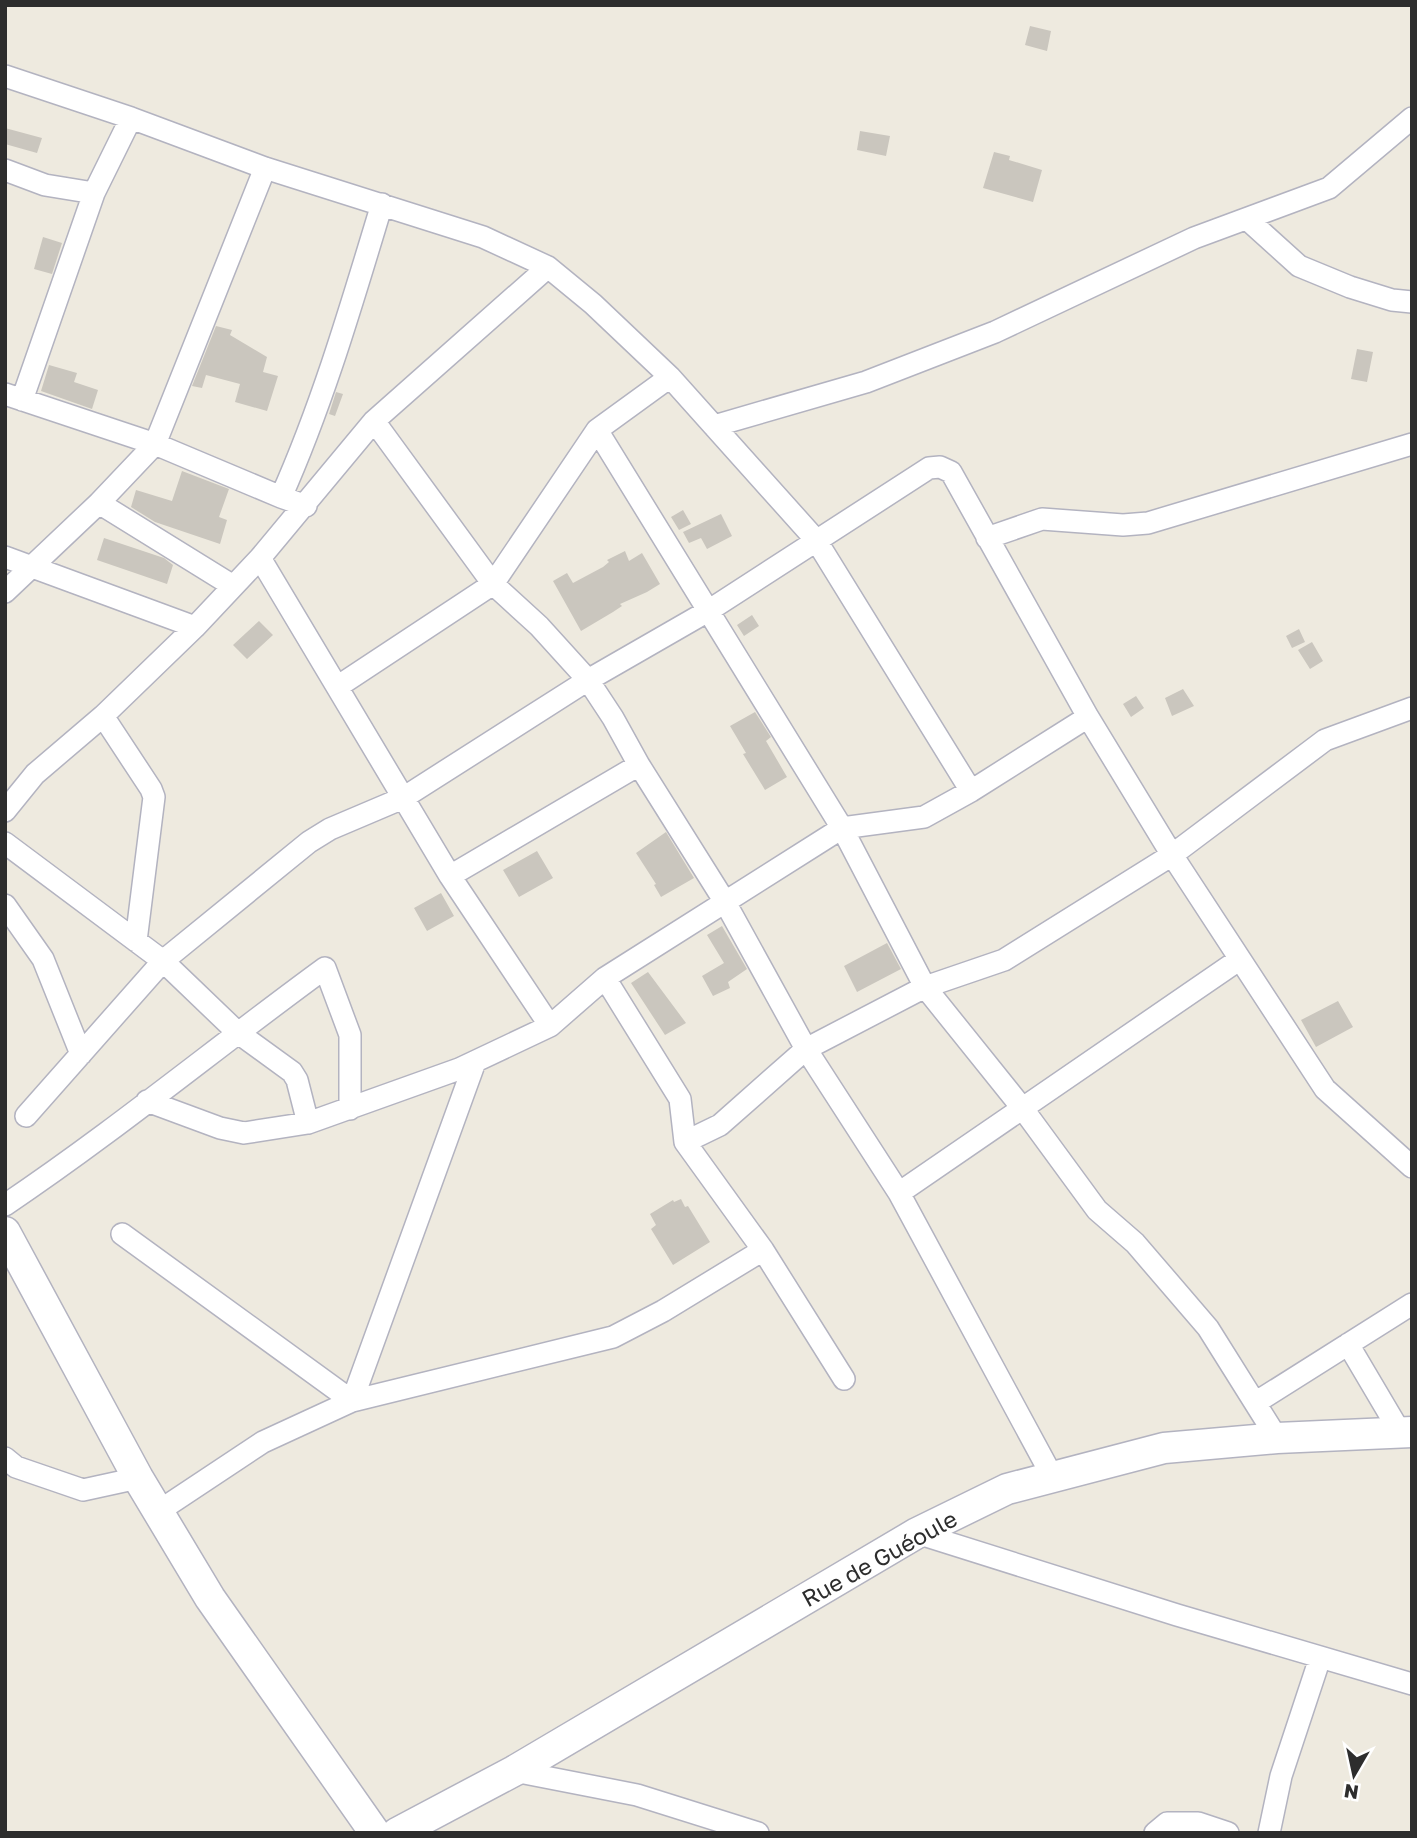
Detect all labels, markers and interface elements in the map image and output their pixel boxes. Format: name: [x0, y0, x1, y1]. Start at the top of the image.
street label: Rue de Guéoule: [797, 1504, 961, 1612]
north arrow: [1319, 1740, 1389, 1810]
text: N: [1342, 1780, 1360, 1805]

